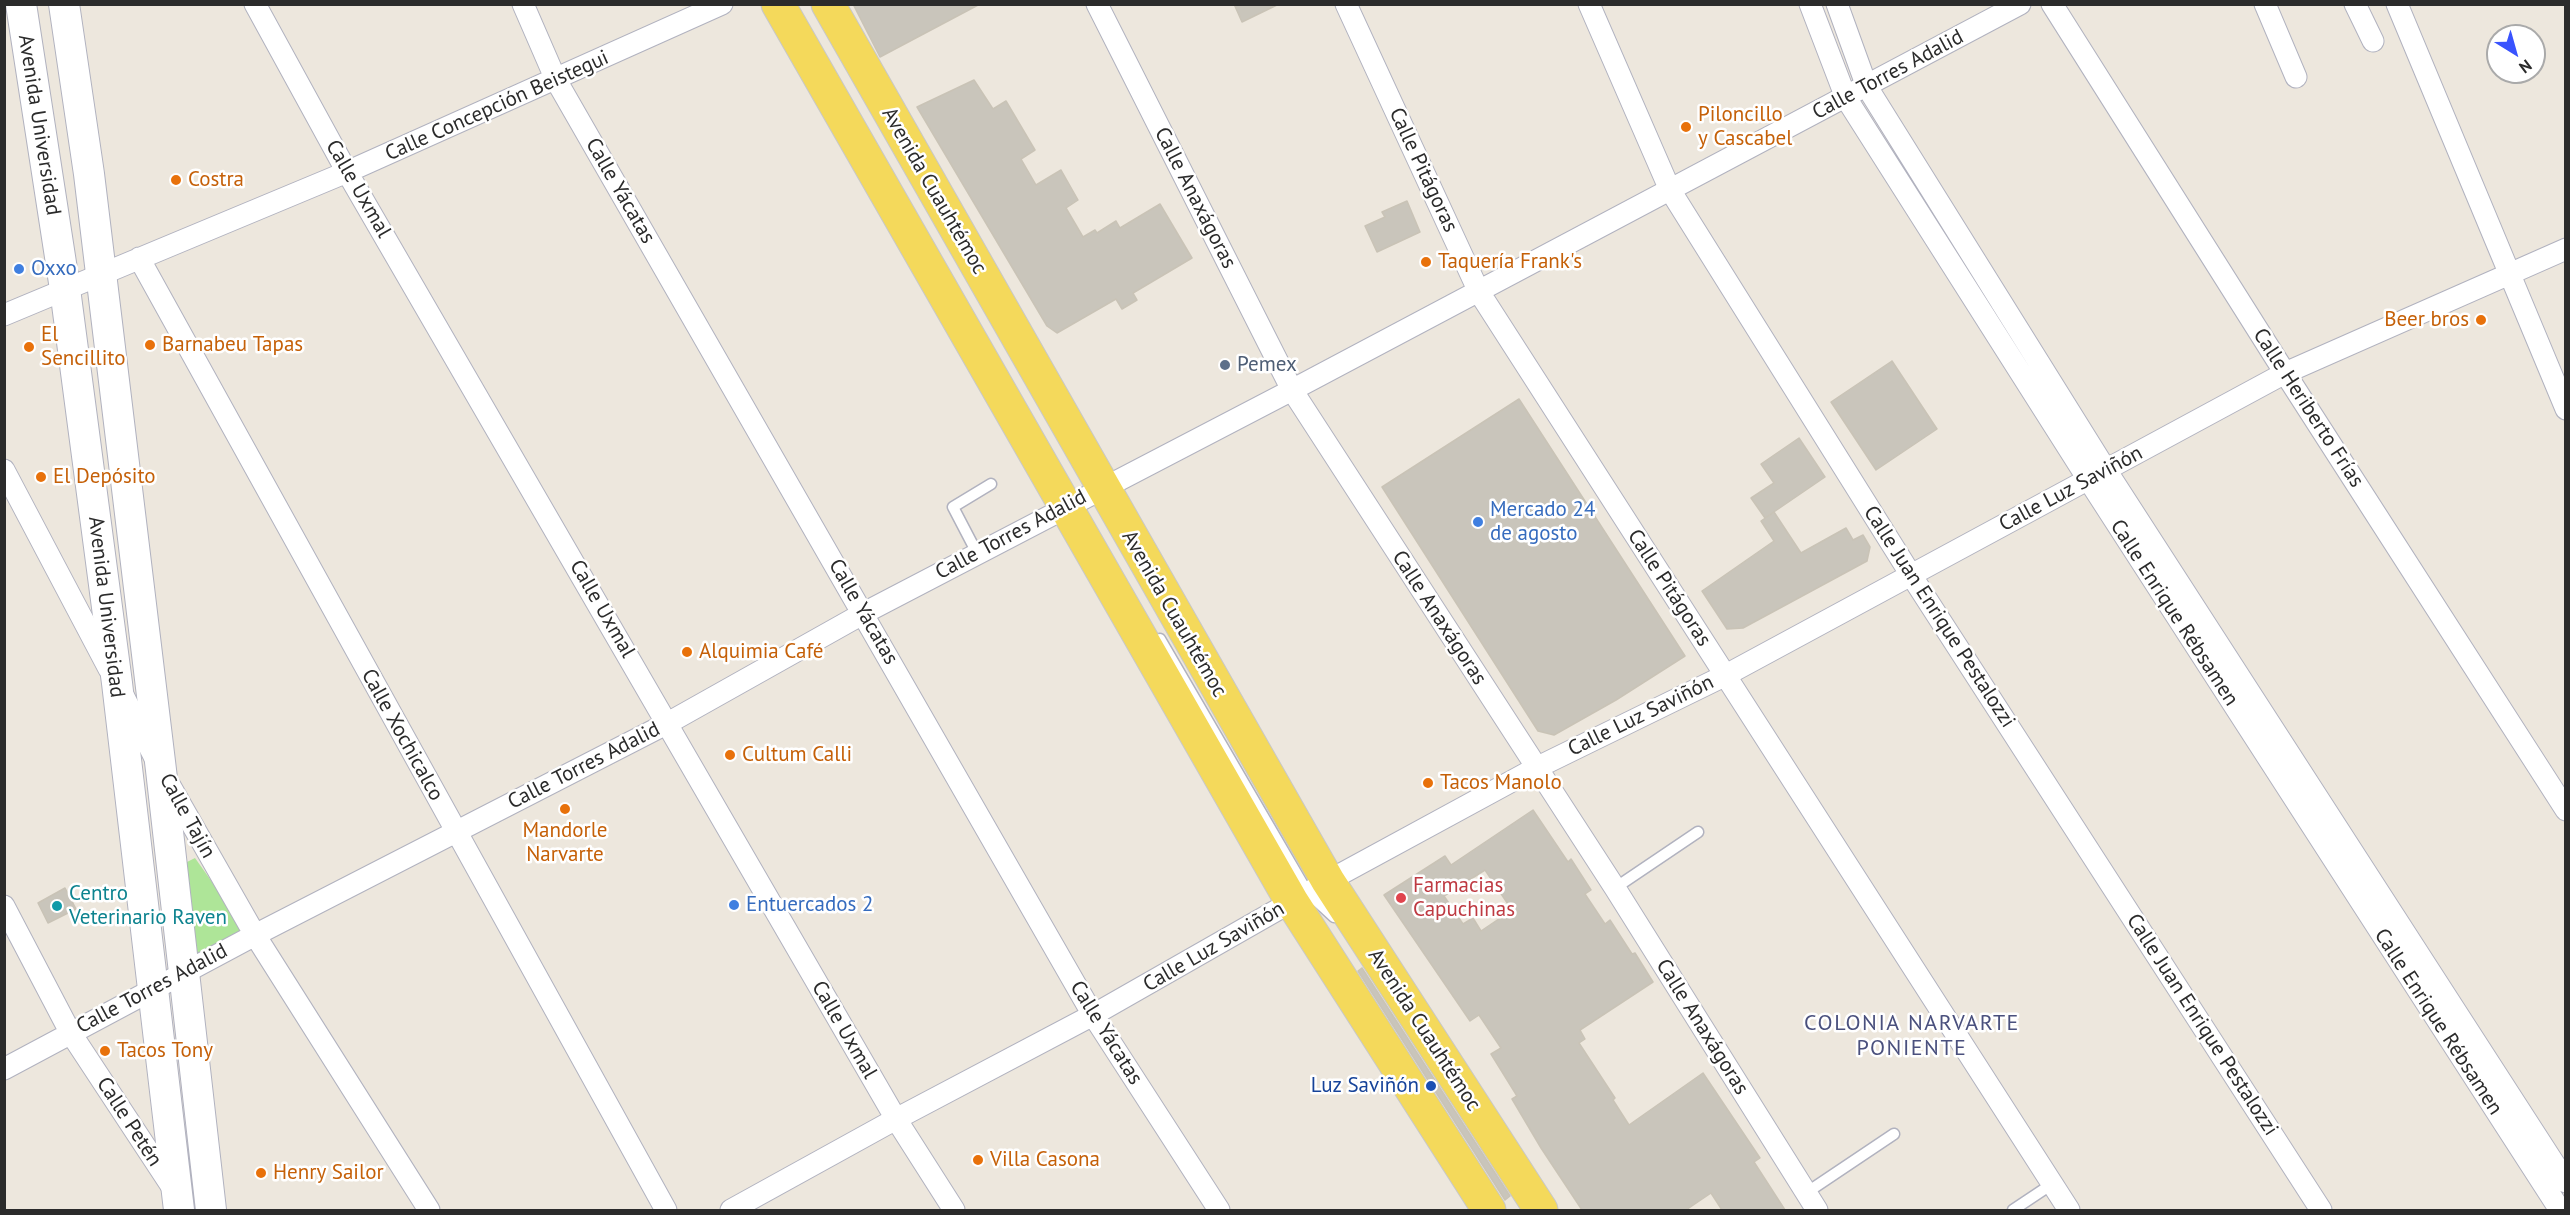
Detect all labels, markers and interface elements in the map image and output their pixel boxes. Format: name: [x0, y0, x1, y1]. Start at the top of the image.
north arrow: [2486, 24, 2546, 84]
street label: Calle Torres Adalid: [1808, 25, 1968, 125]
street label: Avenida Universidad: [12, 33, 66, 217]
street label: Calle Concepción Beistegui: [381, 45, 613, 167]
text: N: [2515, 56, 2536, 78]
place label: Piloncillo y Cascabel: [1698, 102, 1792, 152]
street label: Avenida Cuauhtémoc: [876, 103, 992, 279]
street label: Calle Pitágoras: [1383, 104, 1463, 236]
marker: Piloncillo y Cascabel: [1679, 120, 1693, 134]
street label: Calle Anaxágoras: [1149, 123, 1241, 273]
street label: Calle Yácatas: [580, 134, 660, 248]
street label: Calle Uxmal: [320, 136, 396, 242]
place label: Costra: [188, 167, 244, 193]
marker: Costra: [169, 173, 183, 187]
place label: Taquería Frank's: [1438, 249, 1582, 275]
marker: Taquería Frank's: [1419, 255, 1433, 269]
place label: Oxxo: [31, 256, 77, 282]
marker: Oxxo: [12, 262, 26, 276]
place label: Beer bros: [2384, 307, 2469, 333]
marker: Beer bros: [2474, 313, 2488, 327]
place label: El Sencillito: [41, 322, 125, 372]
street label: Calle Heriberto Frías: [2247, 324, 2369, 492]
place label: Barnabeu Tapas: [162, 332, 303, 358]
marker: Barnabeu Tapas: [143, 338, 157, 352]
marker: El Sencillito: [22, 340, 36, 354]
place label: Pemex: [1237, 352, 1297, 378]
marker: Pemex: [1218, 358, 1232, 372]
street label: Calle Luz Saviñón: [1995, 441, 2147, 537]
place label: El Depósito: [53, 464, 156, 490]
marker: El Depósito: [34, 470, 48, 484]
street label: Calle Torres Adalid: [931, 485, 1091, 585]
place label: Mercado 24 de agosto: [1490, 497, 1595, 547]
street label: Calle Juan Enrique Pestalozzi: [1858, 501, 2020, 733]
street label: Avenida Universidad: [82, 515, 130, 699]
marker: Mercado 24 de agosto: [1471, 515, 1485, 529]
street label: Calle Enrique Rébsamen: [2104, 515, 2244, 711]
street label: Calle Pitágoras: [1622, 525, 1716, 651]
street label: Avenida Cuauhtémoc: [1116, 526, 1232, 702]
street label: Calle Anaxágoras: [1386, 546, 1492, 690]
street label: Calle Yácatas: [823, 555, 903, 669]
street label: Calle Uxmal: [564, 556, 640, 662]
place label: Alquimia Café: [699, 639, 824, 665]
marker: Alquimia Café: [680, 645, 694, 659]
street label: Calle Xochicalco: [355, 665, 449, 805]
street label: Calle Luz Saviñón: [1564, 670, 1718, 762]
street label: Calle Torres Adalid: [504, 717, 664, 815]
place label: Cultum Calli: [742, 742, 852, 768]
marker: Cultum Calli: [723, 748, 737, 762]
street label: Calle Tajín: [153, 769, 221, 863]
place label: Tacos Manolo: [1440, 770, 1562, 796]
marker: Tacos Manolo: [1421, 776, 1435, 790]
marker: Mandorle Narvarte: [558, 802, 572, 816]
place label: Mandorle Narvarte: [522, 818, 608, 868]
place label: Farmacias Capuchinas: [1413, 873, 1515, 923]
place label: Centro Veterinario Raven: [69, 881, 227, 931]
marker: Farmacias Capuchinas: [1394, 891, 1408, 905]
place label: Entuercados 2: [746, 892, 873, 918]
street label: Calle Luz Saviñón: [1139, 896, 1289, 998]
marker: Entuercados 2: [727, 898, 741, 912]
marker: Centro Veterinario Raven: [50, 899, 64, 913]
street label: Calle Juan Enrique Pestalozzi: [2121, 909, 2283, 1141]
street label: Calle Enrique Rébsamen: [2368, 924, 2508, 1120]
street label: Calle Torres Adalid: [72, 939, 232, 1039]
street label: Avenida Cuauhtémoc: [1362, 944, 1486, 1116]
street label: Calle Anaxágoras: [1650, 955, 1754, 1099]
street label: Calle Yácatas: [1064, 976, 1148, 1090]
street label: Calle Uxmal: [806, 977, 882, 1083]
district label: COLONIA NARVARTE PONIENTE: [1804, 1011, 2020, 1062]
place label: Tacos Tony: [117, 1038, 213, 1064]
marker: Tacos Tony: [98, 1044, 112, 1058]
street label: Calle Petén: [91, 1073, 167, 1171]
place label: Luz Saviñón: [1311, 1073, 1419, 1099]
marker: Luz Saviñón: [1424, 1079, 1438, 1093]
place label: Villa Casona: [990, 1147, 1100, 1173]
marker: Villa Casona: [971, 1153, 985, 1167]
place label: Henry Sailor: [273, 1160, 384, 1186]
marker: Henry Sailor: [254, 1166, 268, 1180]

